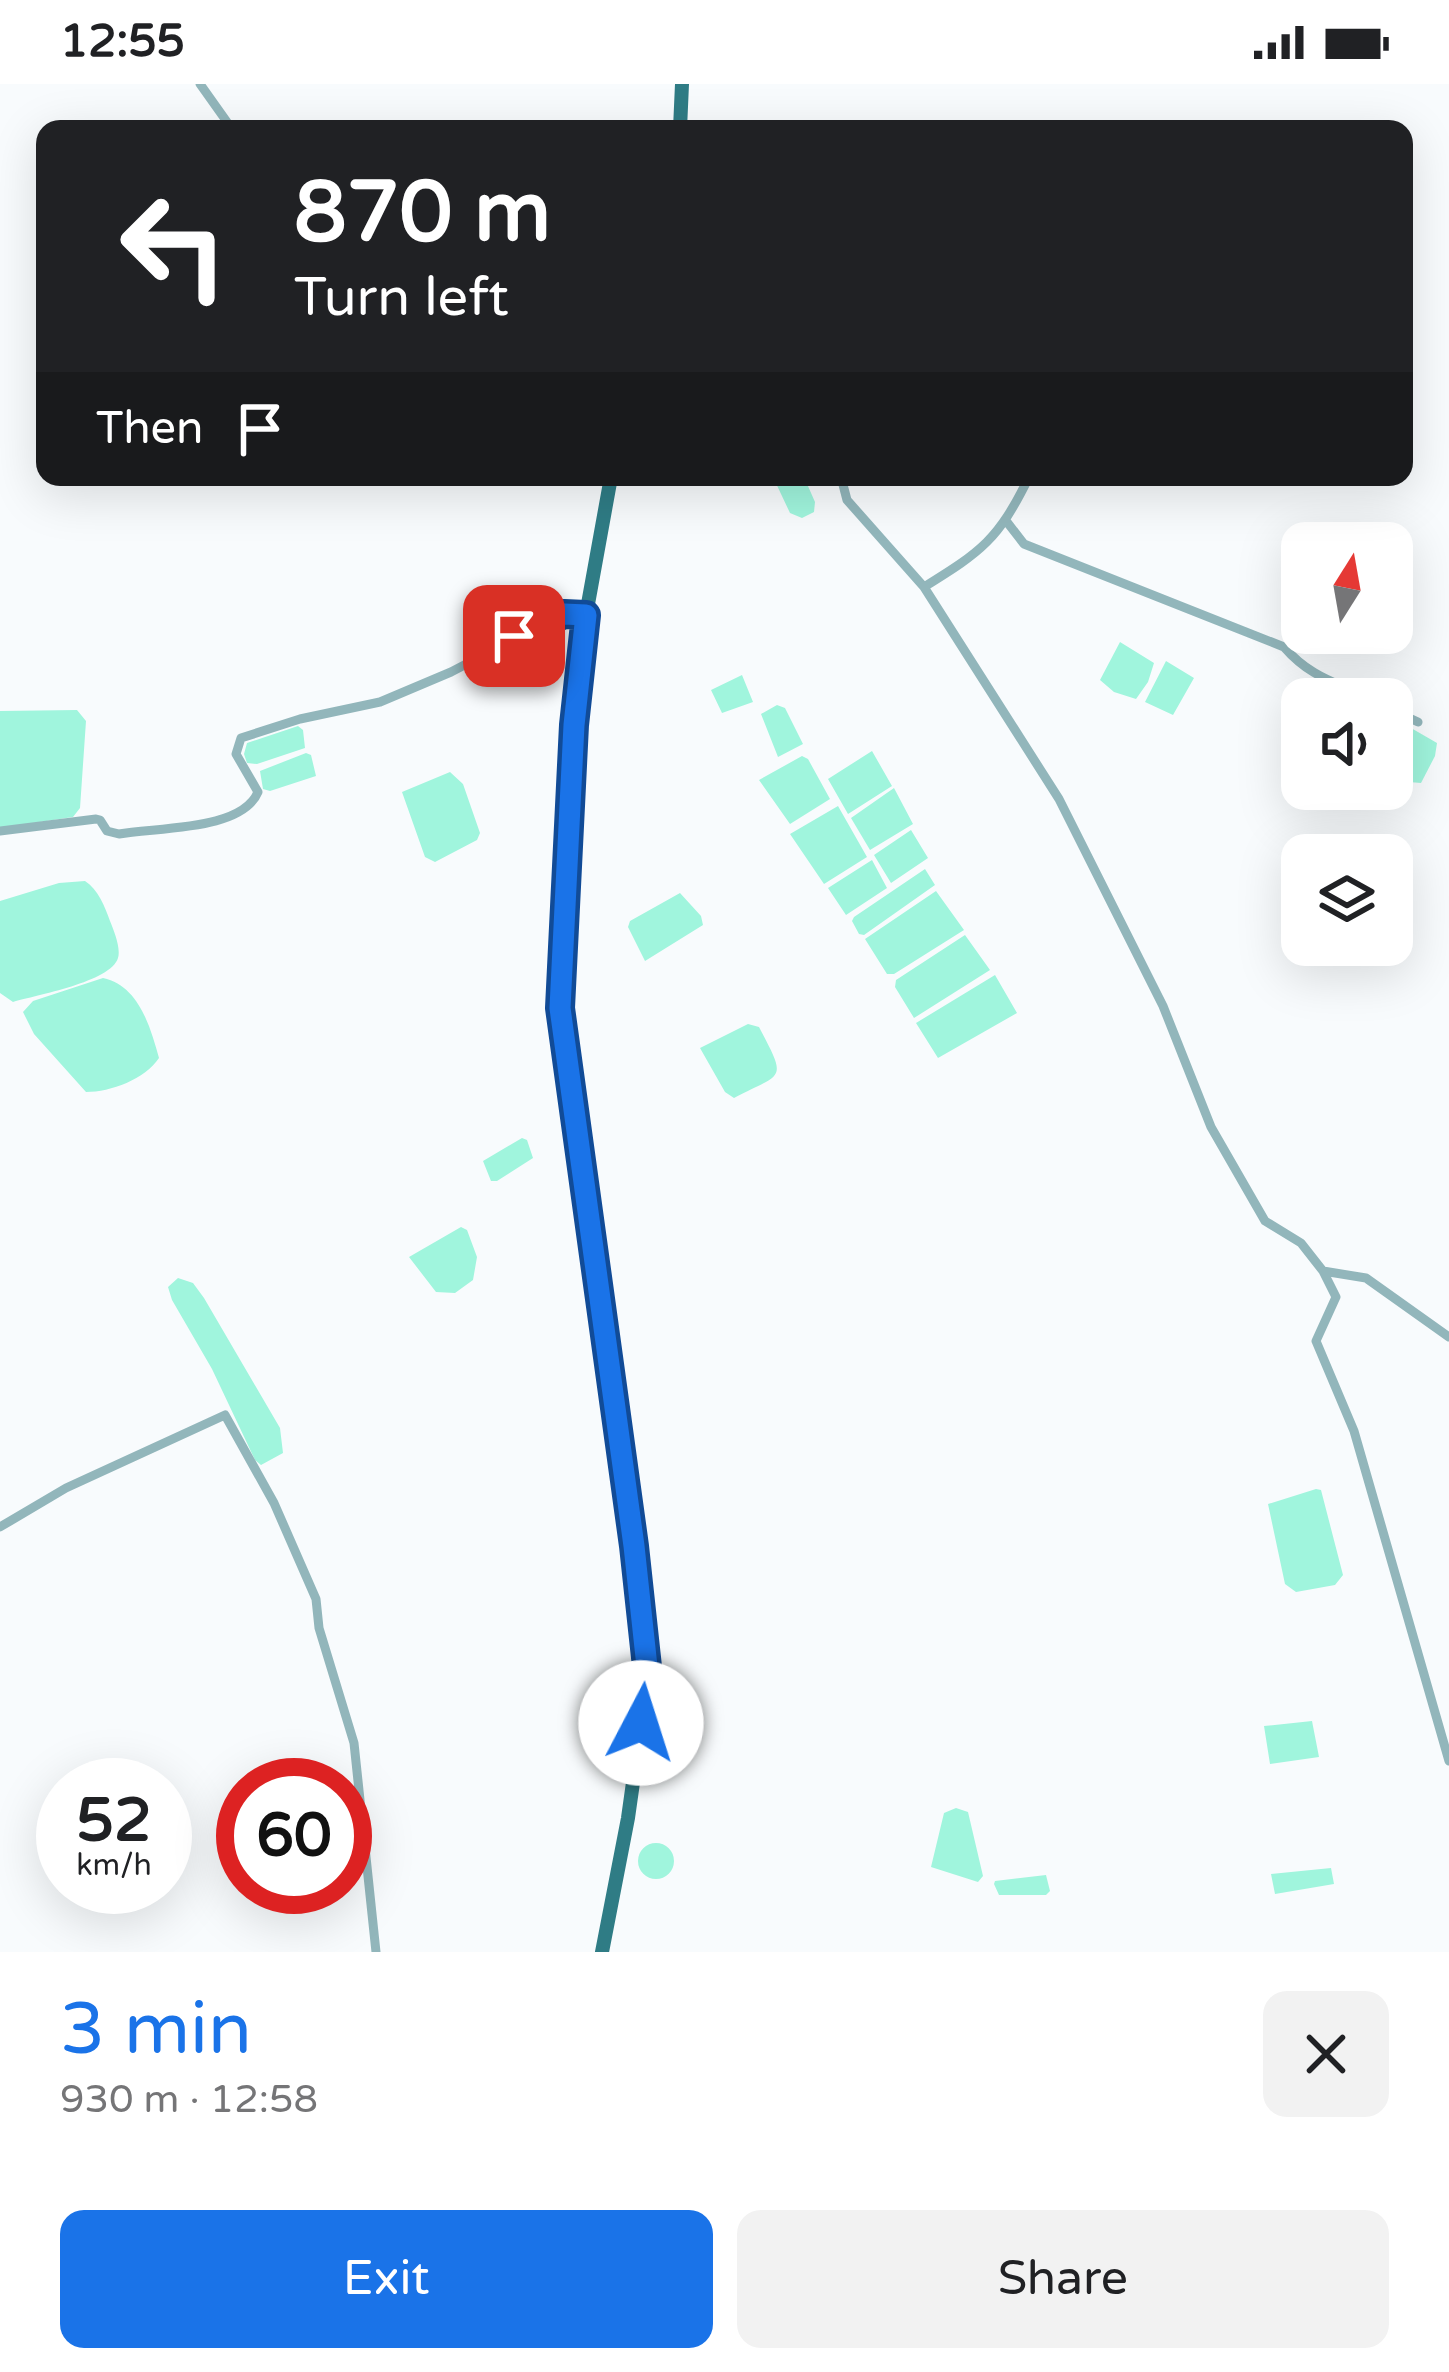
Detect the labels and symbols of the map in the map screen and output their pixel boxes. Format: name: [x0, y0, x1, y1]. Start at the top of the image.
north arrow: [1281, 522, 1413, 654]
pin: [463, 585, 565, 687]
position arrow: [578, 1660, 704, 1786]
speed limit sign: 60: [216, 1758, 372, 1914]

